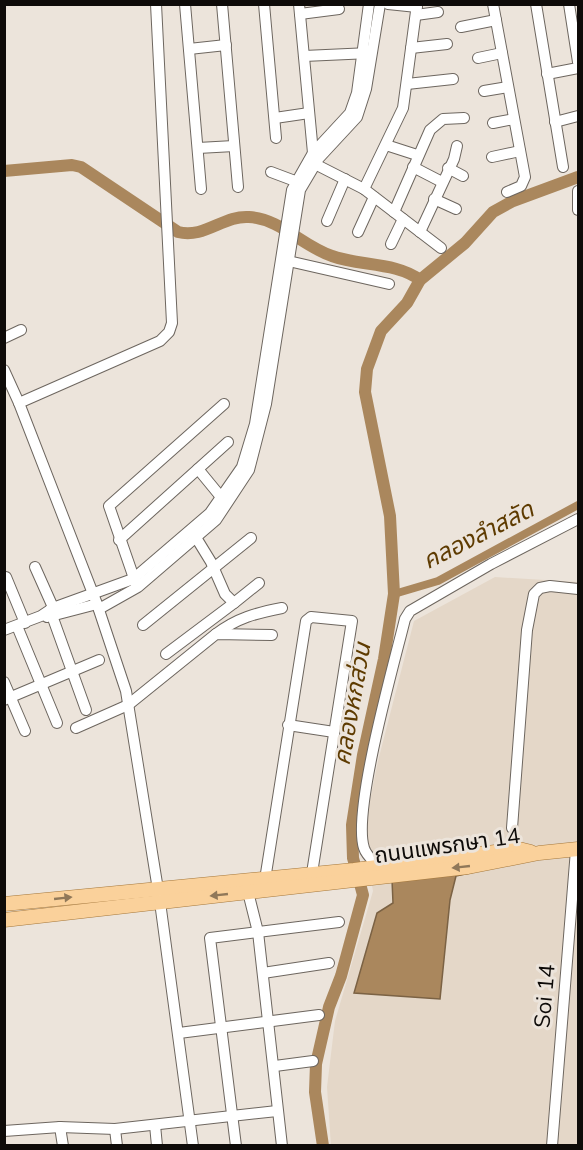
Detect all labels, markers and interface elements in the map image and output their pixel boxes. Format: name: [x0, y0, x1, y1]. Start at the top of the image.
water label: คลองลำสลัด: [417, 493, 539, 575]
water label: คลองหกส่วน: [325, 639, 377, 767]
street label: ถนนแพรกษา 14: [372, 821, 522, 869]
one-way arrow: [451, 863, 470, 872]
one-way arrow: [210, 891, 229, 900]
one-way arrow: [53, 893, 72, 903]
street label: Soi 14: [527, 963, 561, 1029]

